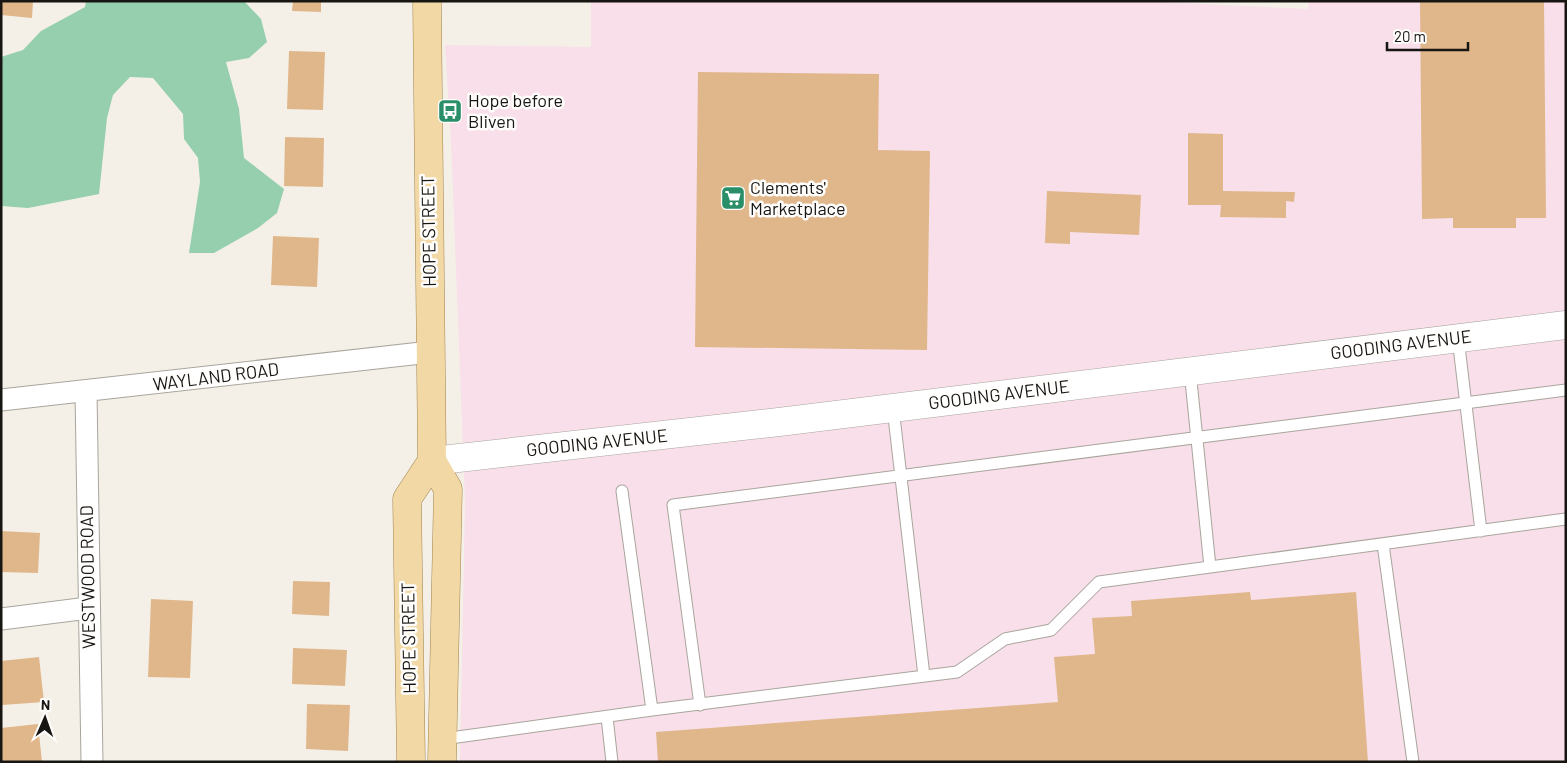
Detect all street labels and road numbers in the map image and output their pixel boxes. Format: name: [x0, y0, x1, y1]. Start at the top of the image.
street label: HOPE STREET: [416, 175, 440, 287]
street label: GOODING AVENUE: [1329, 324, 1473, 364]
street label: WAYLAND ROAD: [152, 357, 280, 395]
street label: GOODING AVENUE: [927, 374, 1071, 414]
street label: GOODING AVENUE: [525, 424, 669, 460]
street label: WESTWOOD ROAD: [75, 505, 99, 649]
street label: HOPE STREET: [396, 582, 420, 694]

